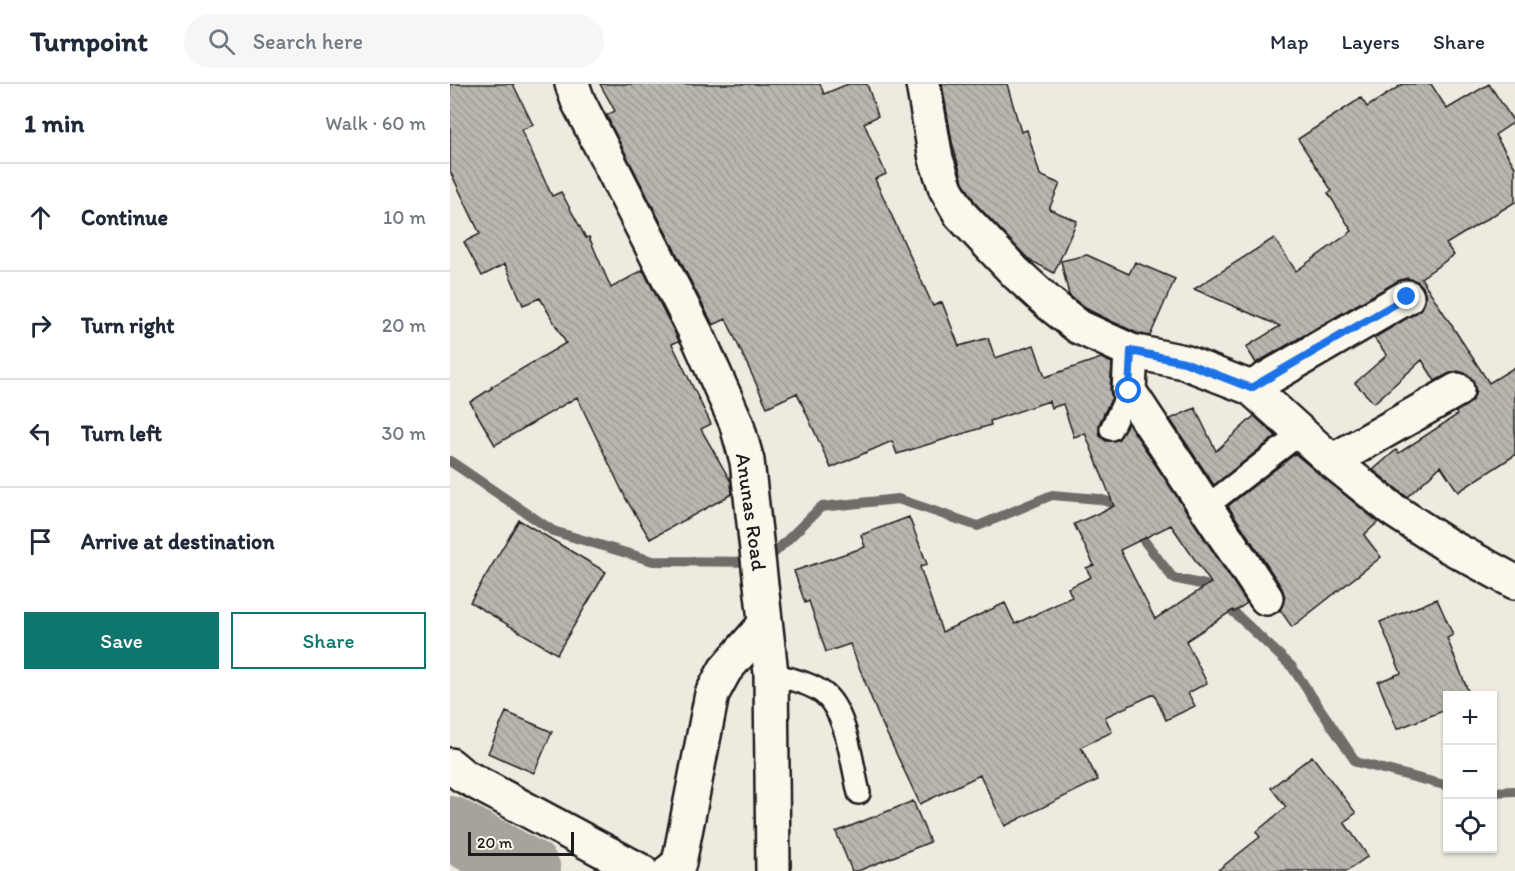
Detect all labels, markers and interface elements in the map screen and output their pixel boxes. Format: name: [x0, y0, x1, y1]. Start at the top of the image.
search box: [184, 14, 604, 68]
text: Turnpoint: [30, 24, 148, 58]
icon: search: [205, 25, 238, 58]
text: Search here: [253, 28, 363, 55]
text: Map: [1270, 29, 1309, 54]
text: Layers: [1342, 29, 1400, 54]
text: Share: [1433, 29, 1485, 54]
text: 1 min: [24, 107, 84, 139]
text: Walk · 60 m: [325, 111, 426, 135]
icon: ahead: [24, 201, 57, 234]
text: Continue: [81, 204, 168, 231]
text: 10 m: [383, 205, 426, 229]
route end: [1393, 283, 1419, 309]
icon: right: [24, 309, 57, 342]
text: Turn right: [81, 312, 175, 339]
text: 20 m: [382, 313, 426, 337]
route start: [1115, 377, 1141, 403]
icon: left: [24, 417, 57, 450]
text: Turn left: [81, 420, 162, 447]
text: 30 m: [381, 421, 426, 445]
street label: Anunas Road: [731, 452, 772, 573]
icon: arrive: [24, 525, 57, 558]
text: Arrive at destination: [81, 528, 275, 555]
button: Save: [24, 612, 219, 669]
button: Share: [231, 612, 426, 669]
map controls: [1443, 691, 1497, 853]
button: +: [1443, 691, 1497, 745]
button: −: [1443, 745, 1497, 799]
button: locate: [1443, 799, 1497, 853]
scale bar: [468, 829, 574, 856]
text: 20 m: [477, 833, 512, 852]

